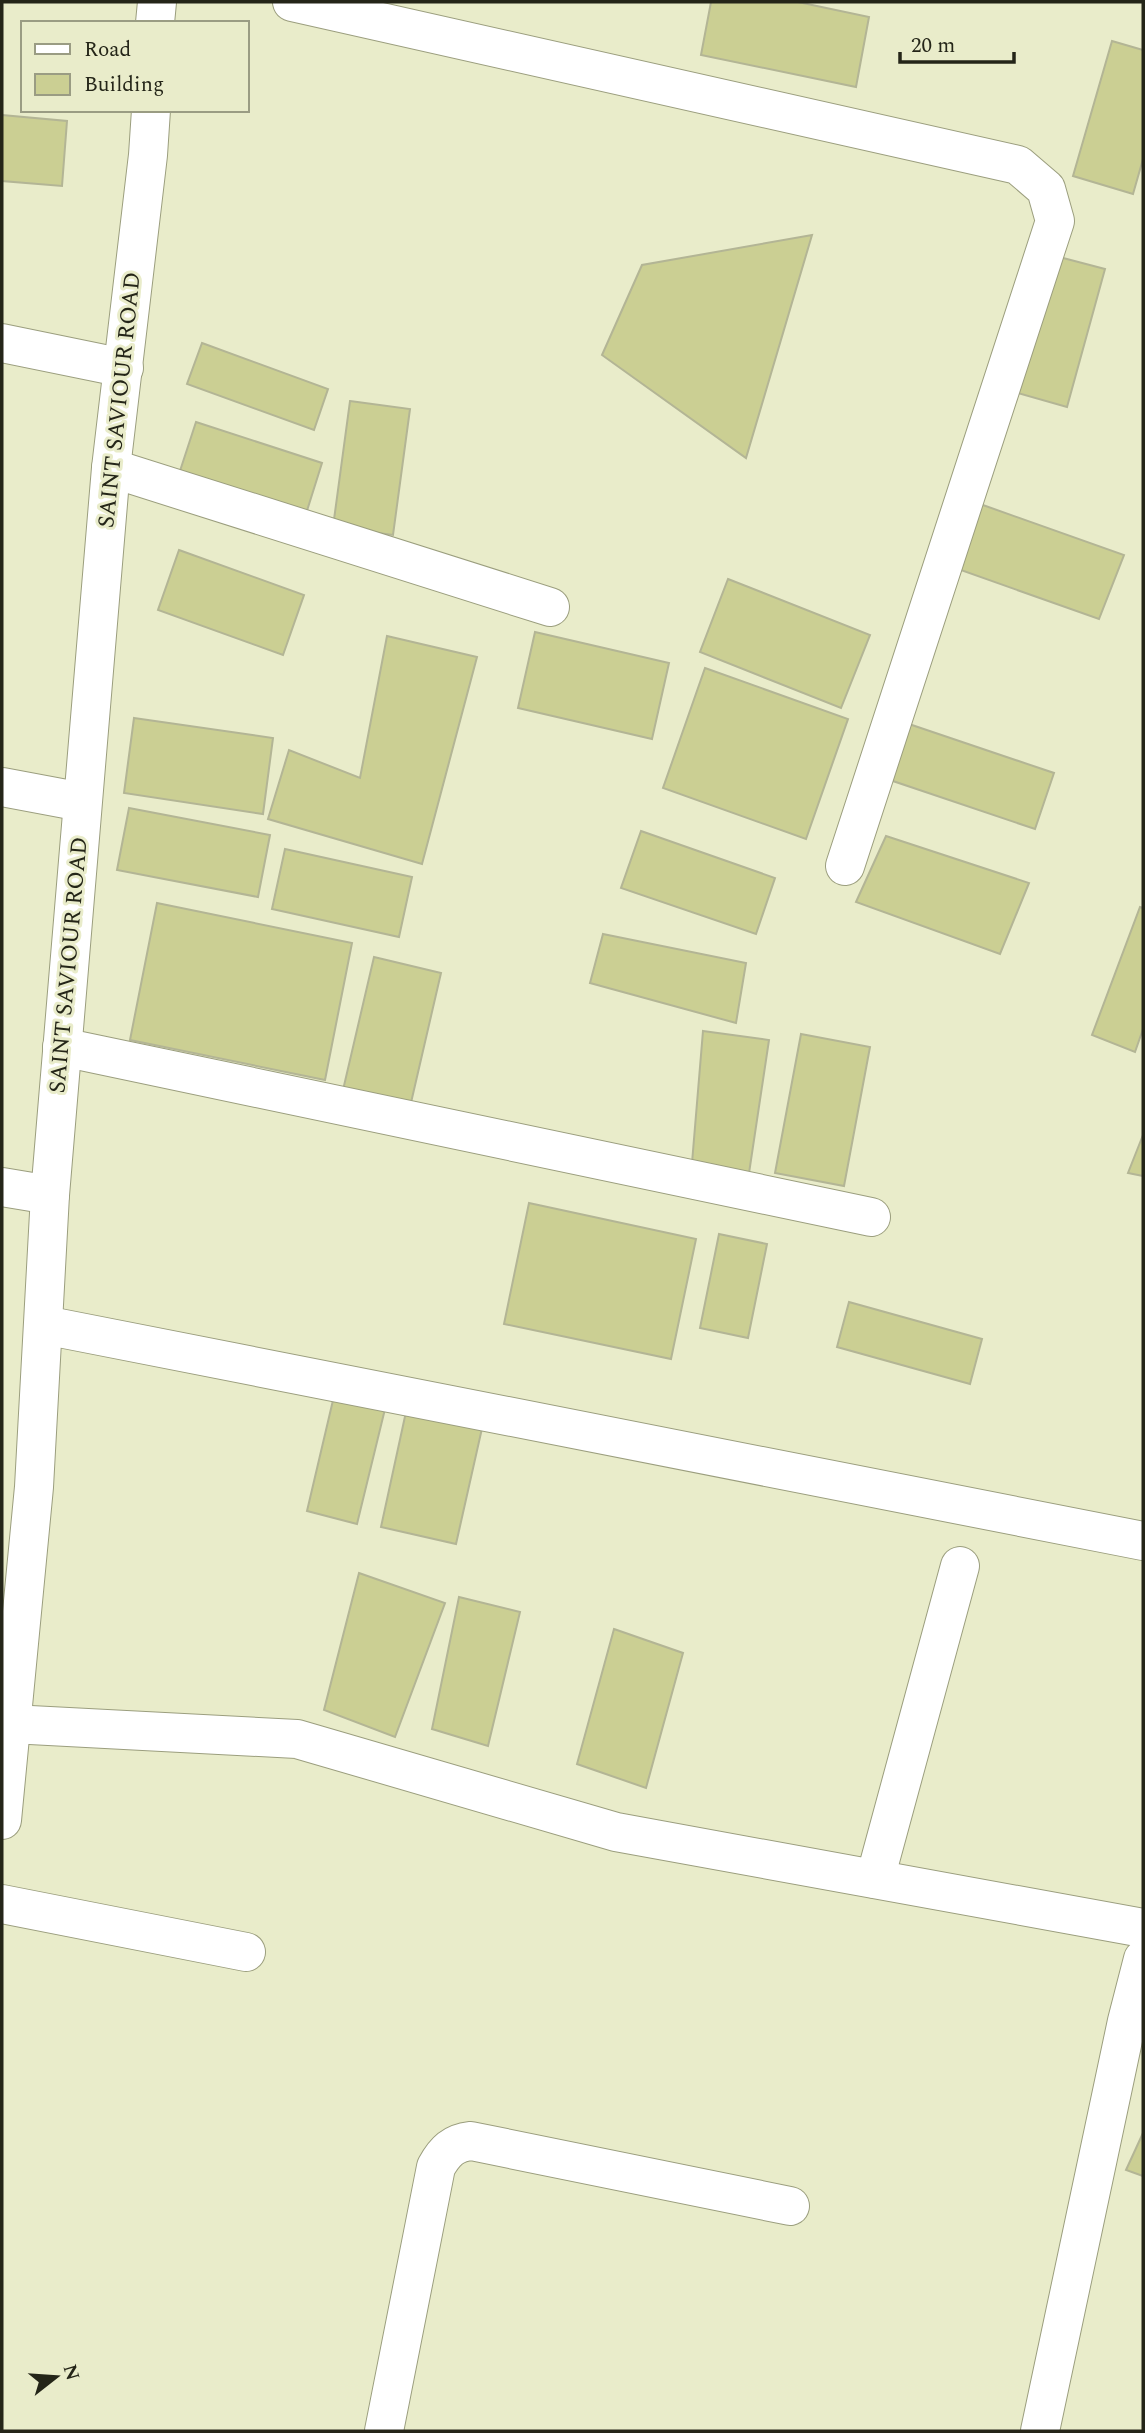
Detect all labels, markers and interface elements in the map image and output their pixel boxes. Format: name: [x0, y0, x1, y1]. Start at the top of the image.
legend: [21, 21, 248, 112]
scale bar: [900, 21, 1014, 65]
text: 20 m: [911, 30, 955, 62]
text: Road: [84, 34, 131, 66]
text: Building: [84, 69, 164, 101]
street label: SAINT SAVIOUR ROAD: [89, 270, 151, 530]
street label: SAINT SAVIOUR ROAD: [40, 835, 98, 1095]
north arrow: [21, 2342, 91, 2412]
text: N: [55, 2361, 87, 2384]

